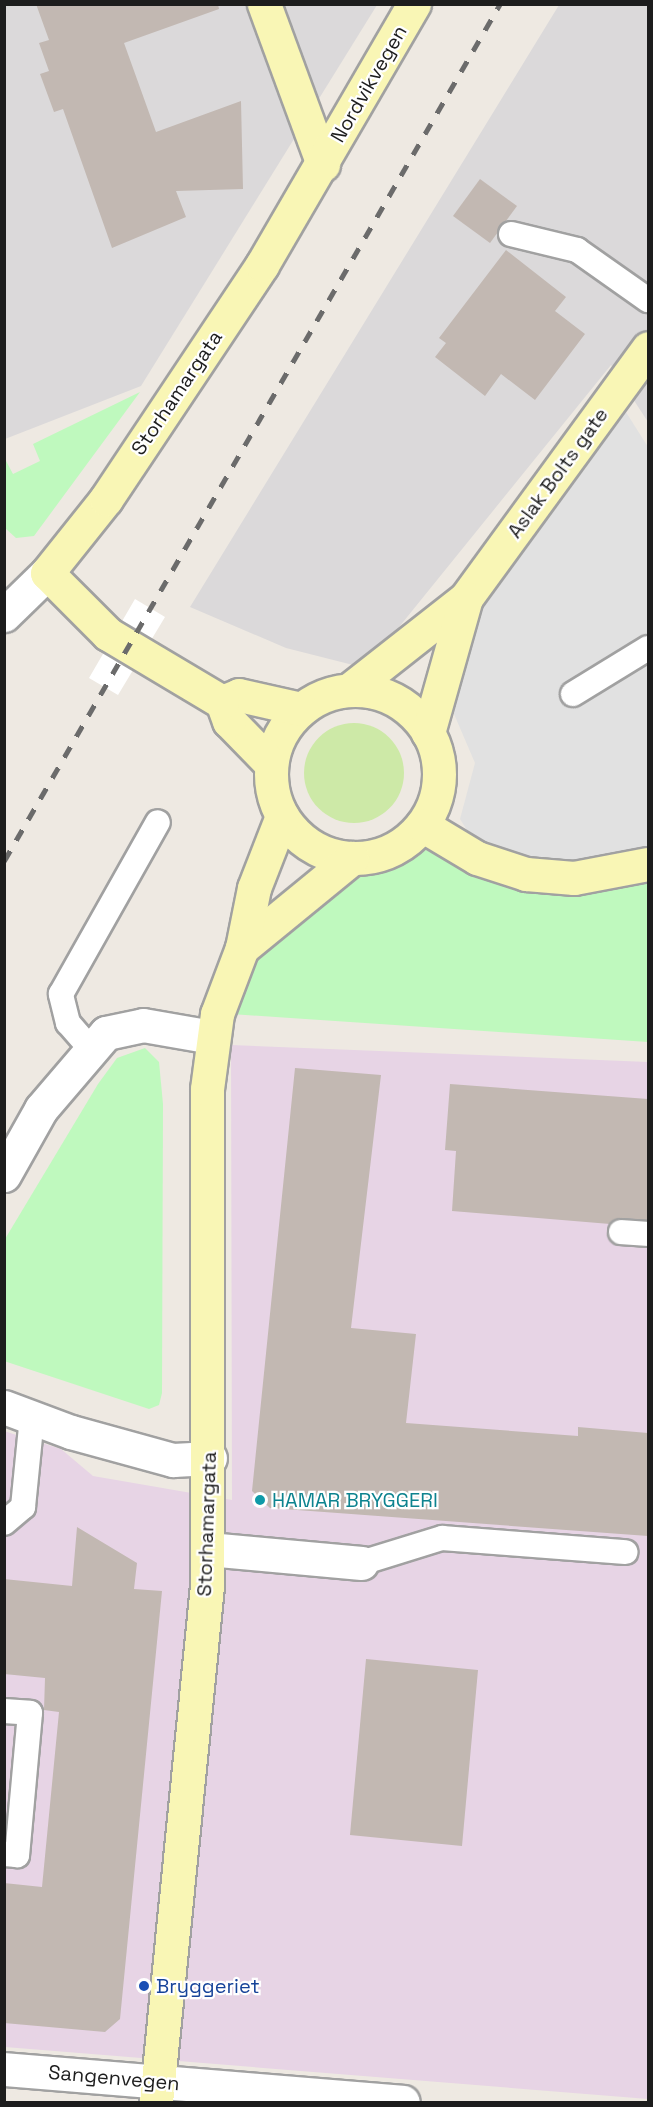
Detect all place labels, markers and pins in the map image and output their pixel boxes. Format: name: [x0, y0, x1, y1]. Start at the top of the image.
place label: HAMAR BRYGGERI: [272, 1488, 438, 1512]
marker: HAMAR BRYGGERI: [253, 1493, 267, 1507]
place label: Bryggeriet: [156, 1974, 260, 1998]
marker: Bryggeriet: [137, 1979, 151, 1993]

